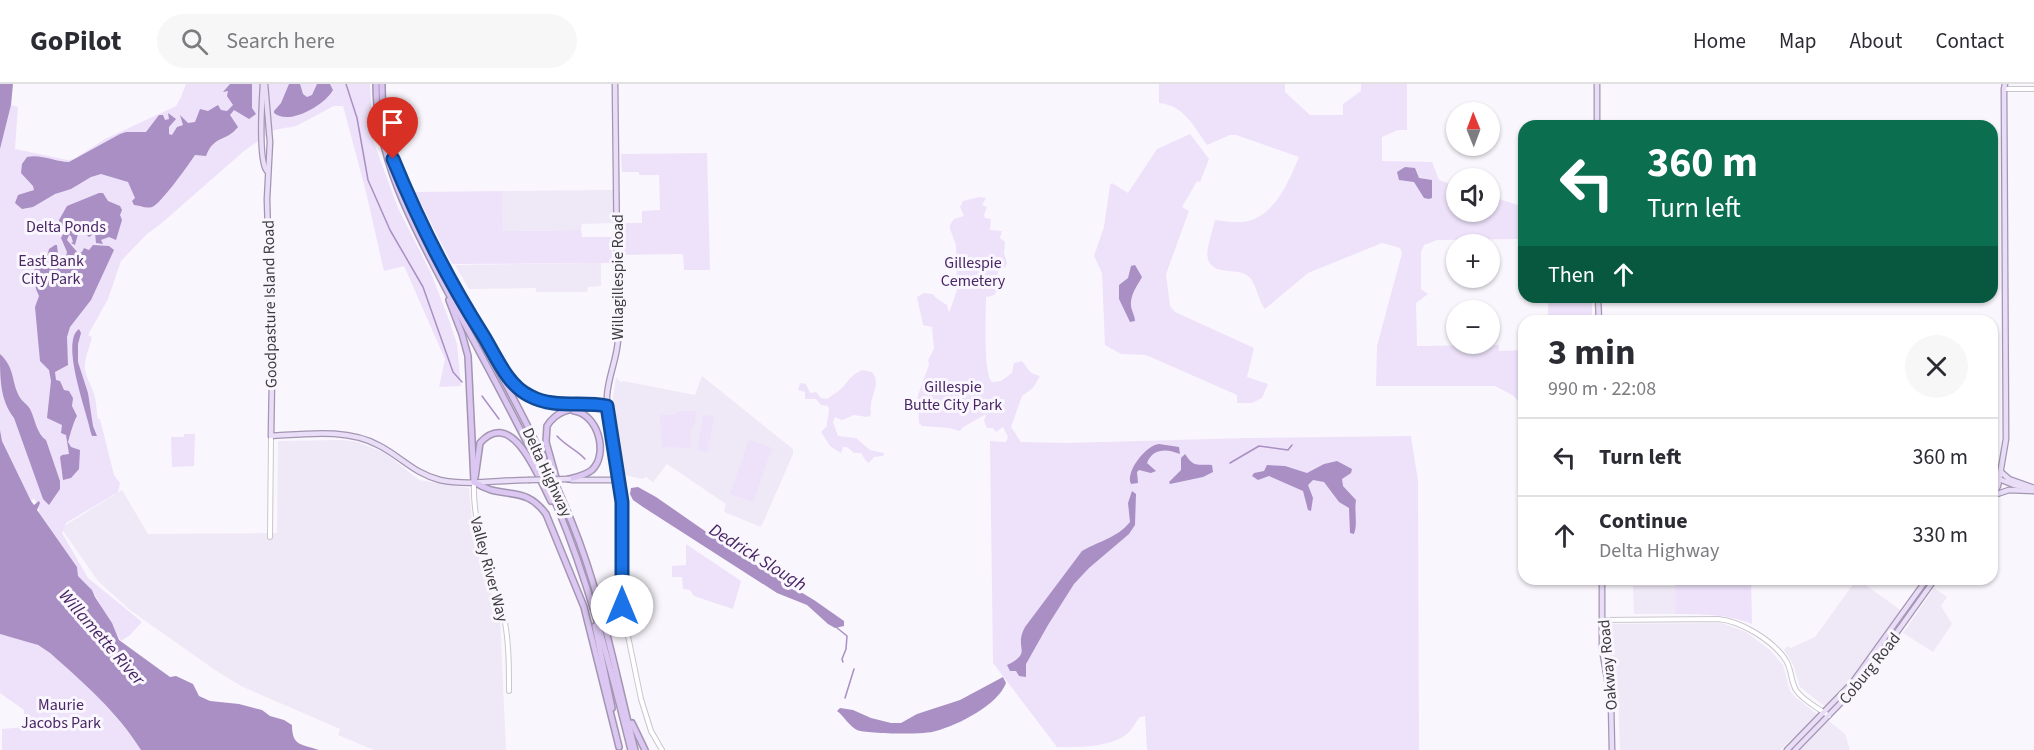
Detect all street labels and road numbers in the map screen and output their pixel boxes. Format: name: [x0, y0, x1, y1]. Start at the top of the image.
street label: Willagillespie Road: [607, 214, 629, 340]
street label: Goodpasture Island Road: [258, 220, 282, 388]
street label: Delta Highway: [517, 424, 578, 521]
street label: Valley River Way: [464, 514, 514, 625]
street label: Oakway Road: [1593, 619, 1623, 711]
street label: Coburg Road: [1834, 628, 1905, 709]

